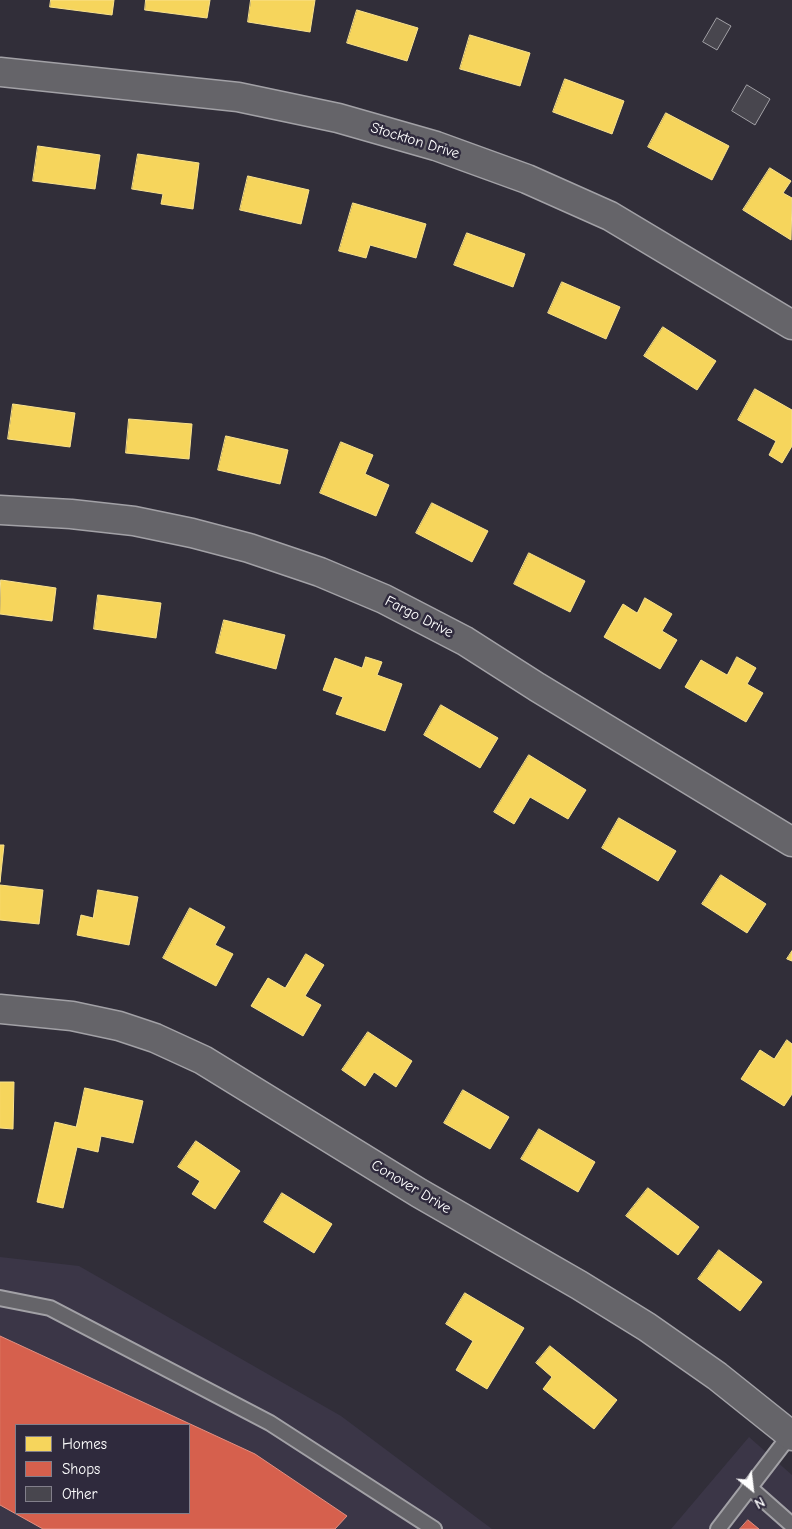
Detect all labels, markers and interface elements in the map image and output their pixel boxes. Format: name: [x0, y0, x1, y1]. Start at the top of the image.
street label: Stockton Drive: [368, 119, 462, 163]
street label: Fargo Drive: [382, 592, 456, 642]
street label: Conover Drive: [368, 1156, 454, 1218]
legend: [15, 1424, 190, 1514]
text: Homes: [62, 1435, 107, 1453]
text: Shops: [62, 1460, 100, 1478]
north arrow: [727, 1464, 777, 1514]
text: Other: [62, 1485, 97, 1503]
text: N: [751, 1493, 768, 1512]

